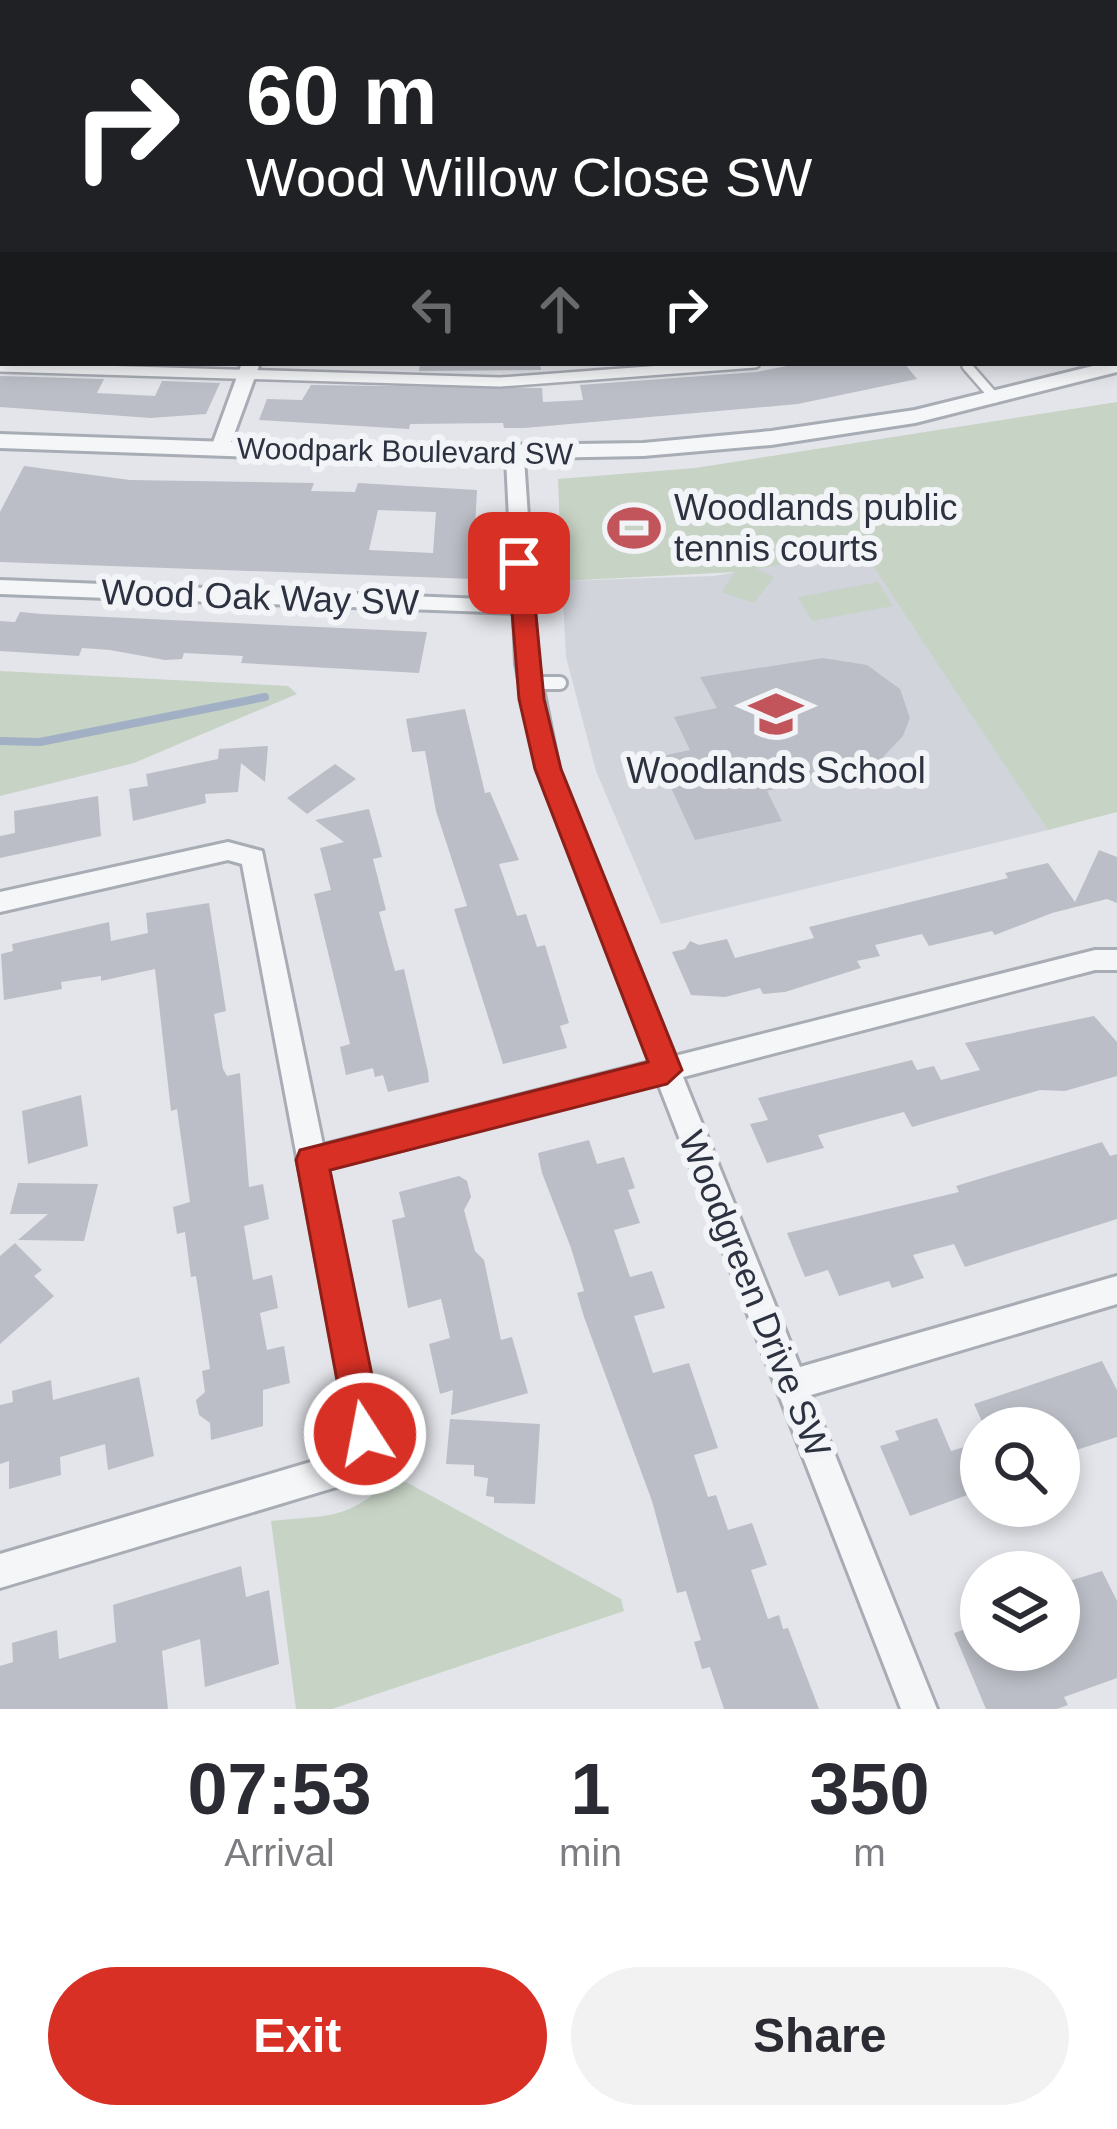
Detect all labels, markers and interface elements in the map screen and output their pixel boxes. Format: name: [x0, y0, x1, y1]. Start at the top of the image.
icon: right: [48, 48, 204, 204]
text: 60 m: [246, 48, 437, 142]
text: Wood Willow Close SW: [246, 147, 812, 207]
icon: left: [401, 276, 467, 342]
icon: ahead: [527, 276, 593, 342]
icon: right: [653, 276, 719, 342]
street label: Woodpark Boulevard SW: [237, 432, 574, 470]
place label: Woodlands public tennis courts: [674, 487, 958, 569]
sports icon: Woodlands public tennis courts: [605, 499, 663, 557]
pin: [468, 512, 570, 614]
icon: arrive: [486, 530, 552, 596]
street label: Wood Oak Way SW: [100, 571, 420, 623]
school or university icon: Woodlands School: [747, 685, 805, 743]
place label: Woodlands School: [626, 750, 926, 791]
street label: Woodgreen Drive SW: [671, 1125, 839, 1463]
position arrow: [302, 1371, 428, 1497]
map controls: [960, 1407, 1080, 1671]
button: search: [960, 1407, 1080, 1527]
button: layers: [960, 1551, 1080, 1671]
text: 07:53: [187, 1749, 372, 1829]
text: 1: [570, 1749, 611, 1829]
text: 350: [809, 1749, 930, 1829]
text: Arrival: [224, 1831, 335, 1874]
text: min: [559, 1831, 622, 1874]
text: m: [853, 1831, 886, 1874]
button: Exit: [48, 1967, 547, 2105]
button: Share: [571, 1967, 1069, 2105]

